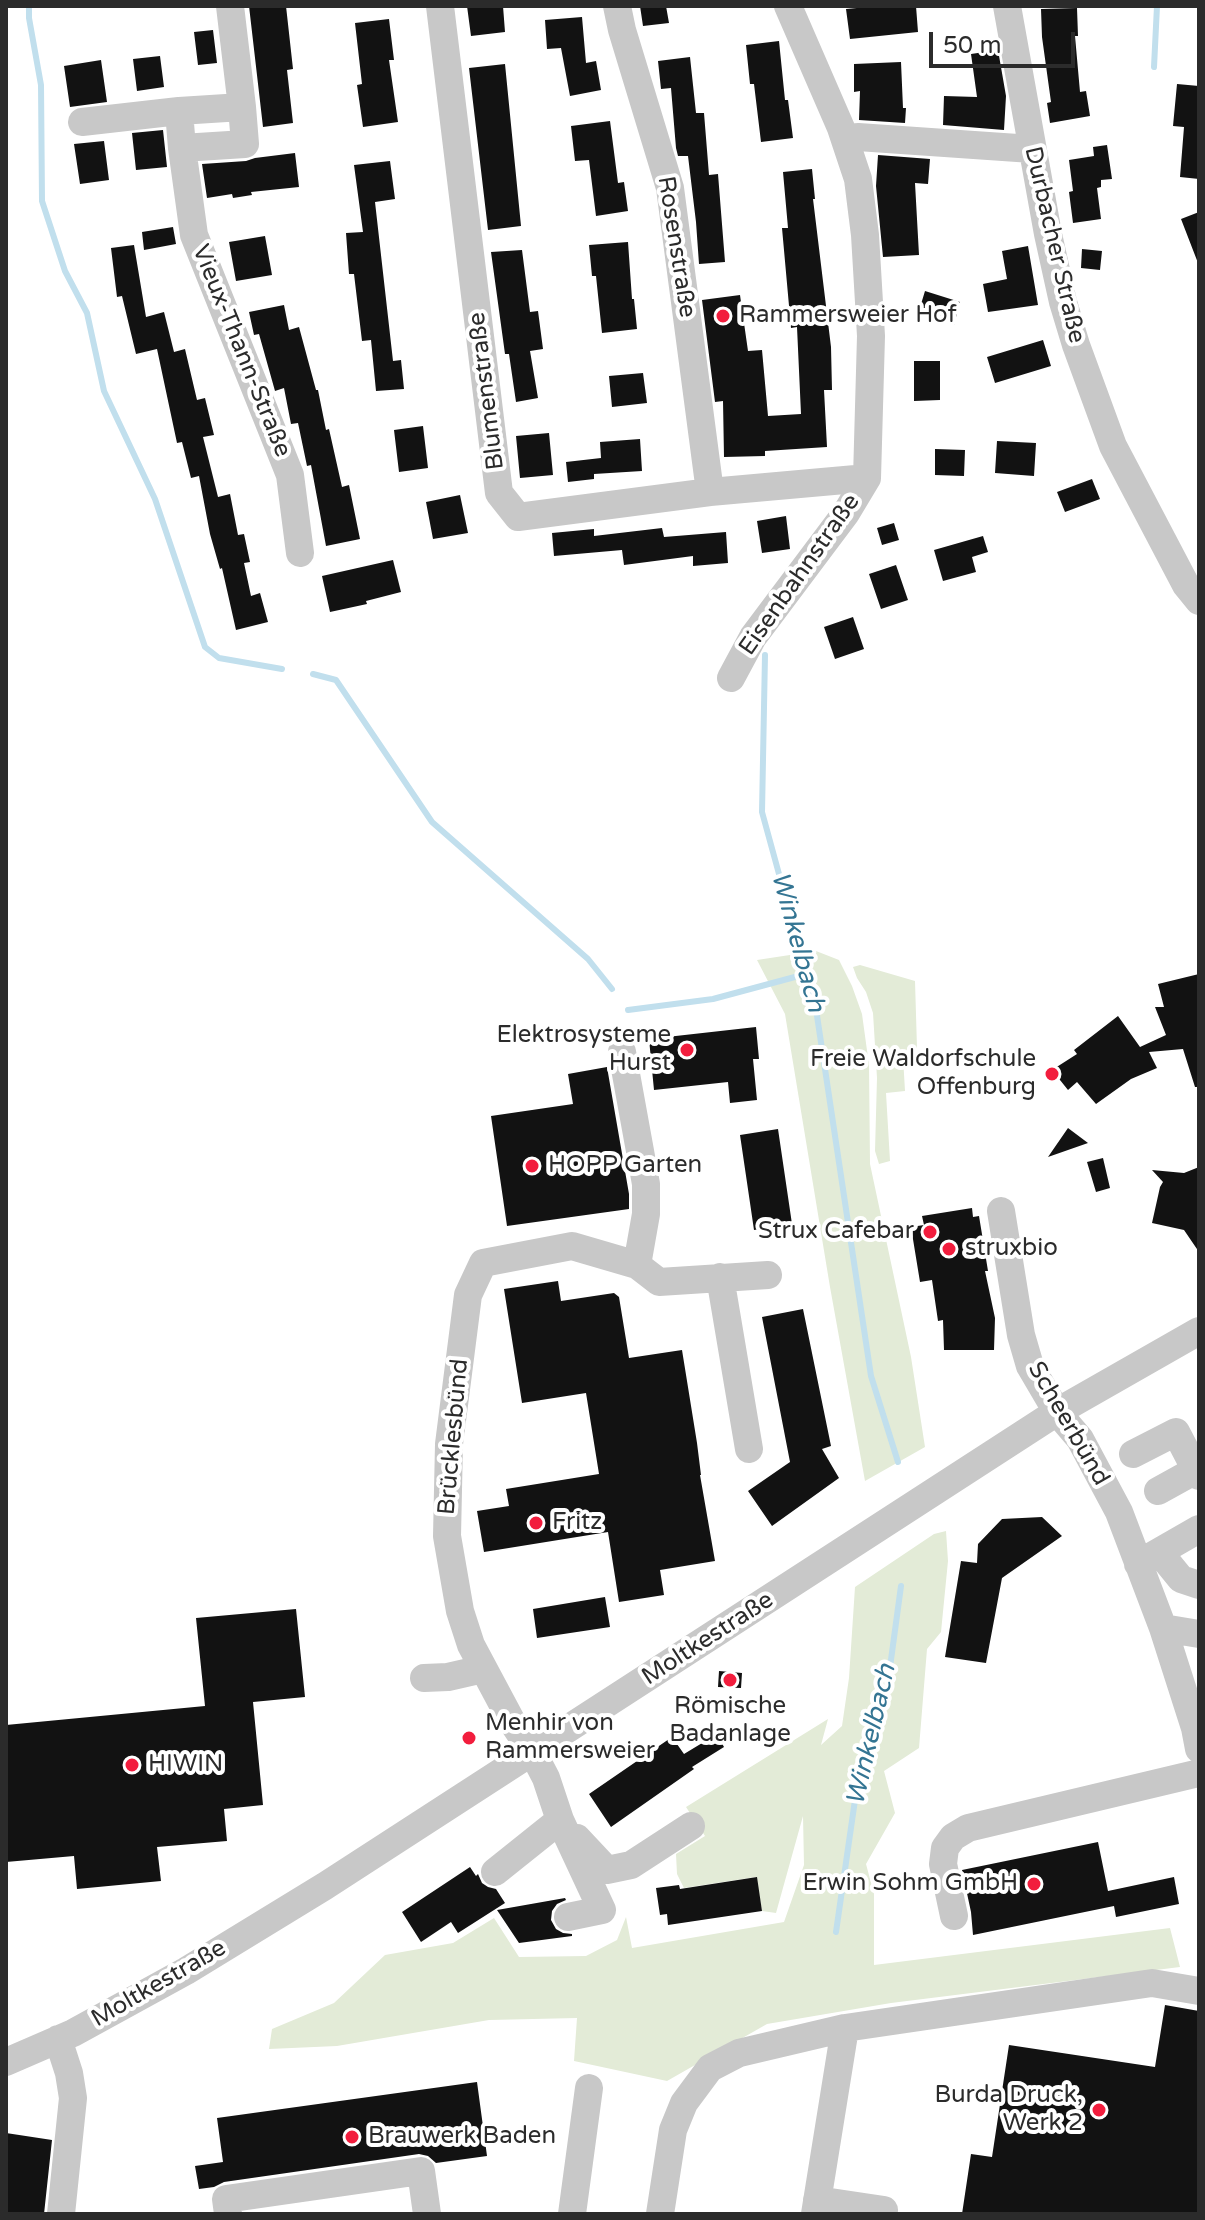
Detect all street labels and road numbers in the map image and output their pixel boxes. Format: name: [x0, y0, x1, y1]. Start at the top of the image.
street label: Durbacher Straße: [1017, 144, 1091, 346]
street label: Rosenstraße: [651, 174, 701, 320]
street label: Vieux-Thann-Straße: [185, 241, 297, 461]
street label: Blumenstraße: [463, 310, 511, 472]
street label: Eisenbahnstraße: [734, 489, 866, 661]
street label: Scheerbünd: [1021, 1357, 1115, 1491]
street label: Brücklesbünd: [433, 1358, 475, 1516]
street label: Moltkestraße: [637, 1586, 779, 1692]
street label: Moltkestraße: [87, 1934, 231, 2034]

